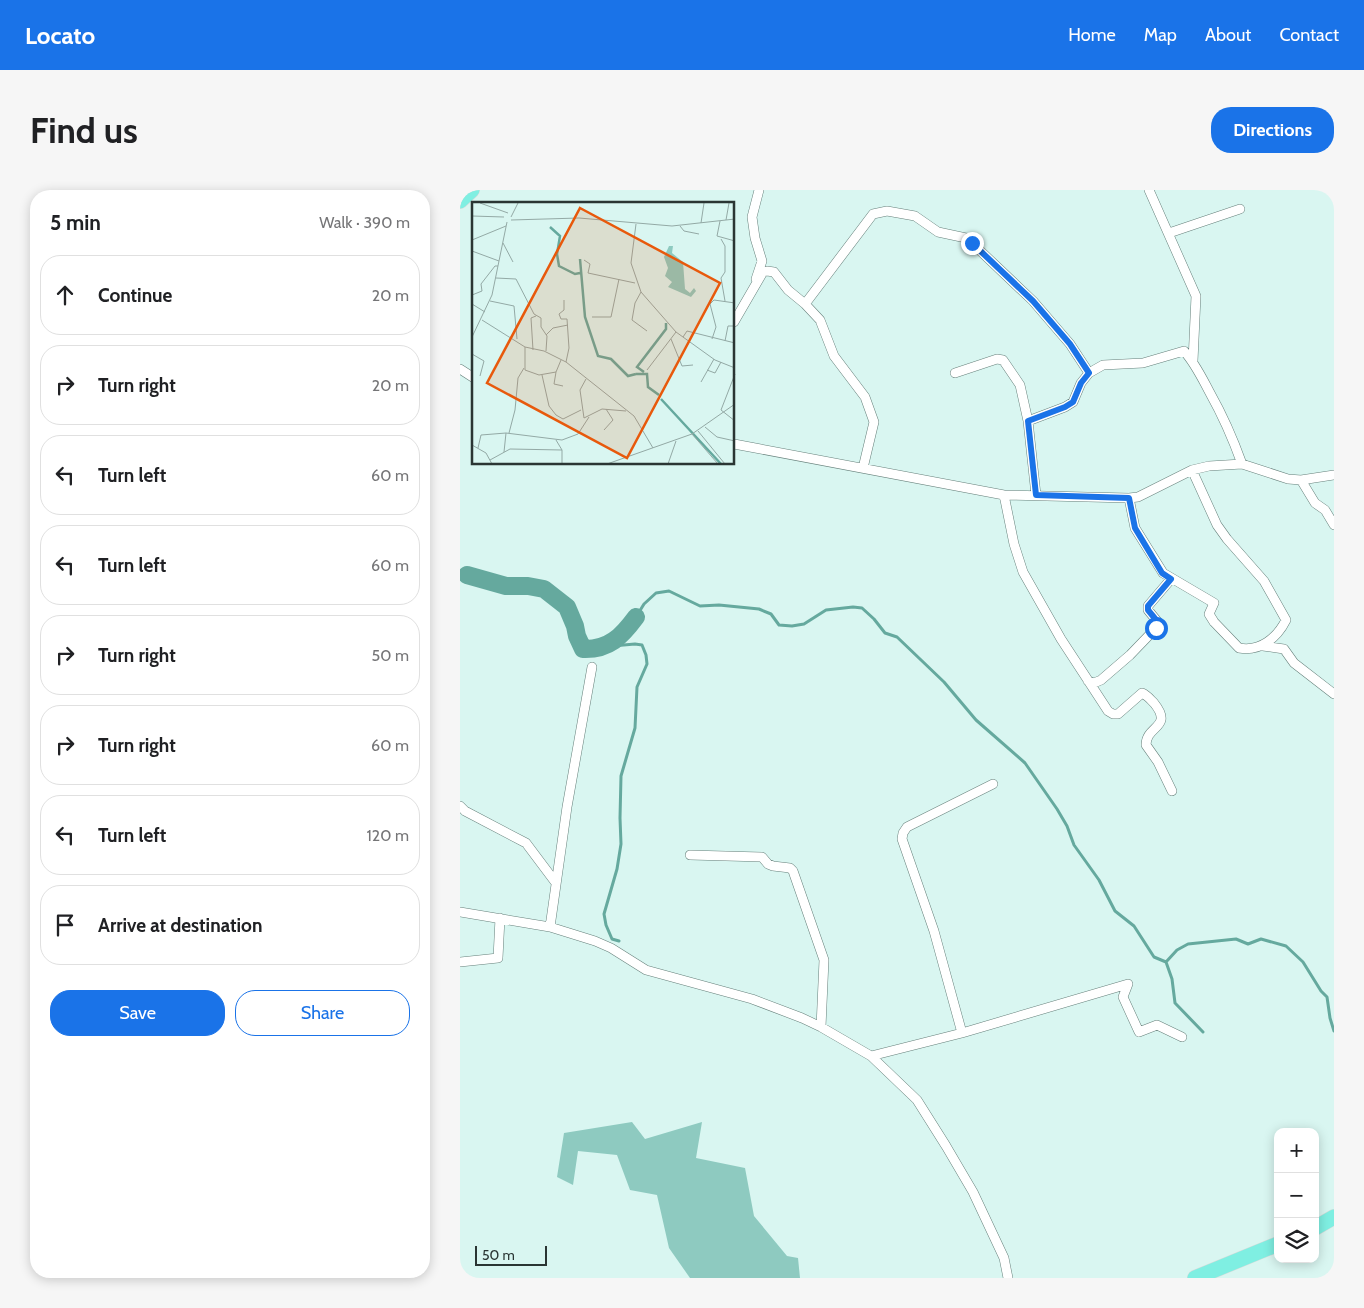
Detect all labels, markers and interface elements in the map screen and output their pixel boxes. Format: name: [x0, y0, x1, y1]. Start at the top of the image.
text: Locato: [25, 21, 95, 50]
text: Home: [1068, 24, 1116, 46]
text: Map: [1144, 24, 1177, 46]
text: About: [1205, 24, 1251, 46]
text: Contact: [1279, 24, 1339, 46]
button: Directions: [1211, 107, 1334, 153]
text: Find us: [30, 109, 138, 152]
inset map: [472, 202, 735, 465]
text: 5 min: [50, 210, 101, 235]
text: Walk · 390 m: [319, 213, 410, 232]
route end: [961, 232, 984, 255]
icon: ahead: [51, 281, 79, 309]
text: Continue: [98, 284, 172, 307]
text: 20 m: [372, 286, 409, 305]
icon: right: [51, 371, 79, 399]
text: Turn right: [98, 374, 176, 397]
text: 20 m: [372, 376, 409, 395]
icon: left: [51, 461, 79, 489]
text: Turn left: [98, 464, 166, 487]
text: 60 m: [371, 466, 409, 485]
icon: left: [51, 551, 79, 579]
text: Turn left: [98, 554, 166, 577]
text: 60 m: [371, 556, 409, 575]
route start: [1145, 617, 1168, 640]
icon: right: [51, 641, 79, 669]
text: Turn right: [98, 644, 176, 667]
text: 50 m: [372, 646, 409, 665]
icon: right: [51, 731, 79, 759]
text: Turn right: [98, 734, 176, 757]
text: 60 m: [371, 736, 409, 755]
icon: left: [51, 821, 79, 849]
text: Turn left: [98, 824, 166, 847]
text: 120 m: [367, 826, 409, 845]
icon: arrive: [51, 911, 79, 939]
text: Arrive at destination: [98, 914, 262, 937]
button: Save: [50, 990, 225, 1036]
button: Share: [235, 990, 410, 1036]
map controls: [1274, 1128, 1319, 1263]
button: +: [1274, 1128, 1319, 1173]
button: −: [1274, 1173, 1319, 1218]
button: layers: [1274, 1218, 1319, 1263]
scale bar: [475, 1243, 548, 1266]
text: 50 m: [482, 1246, 515, 1264]

